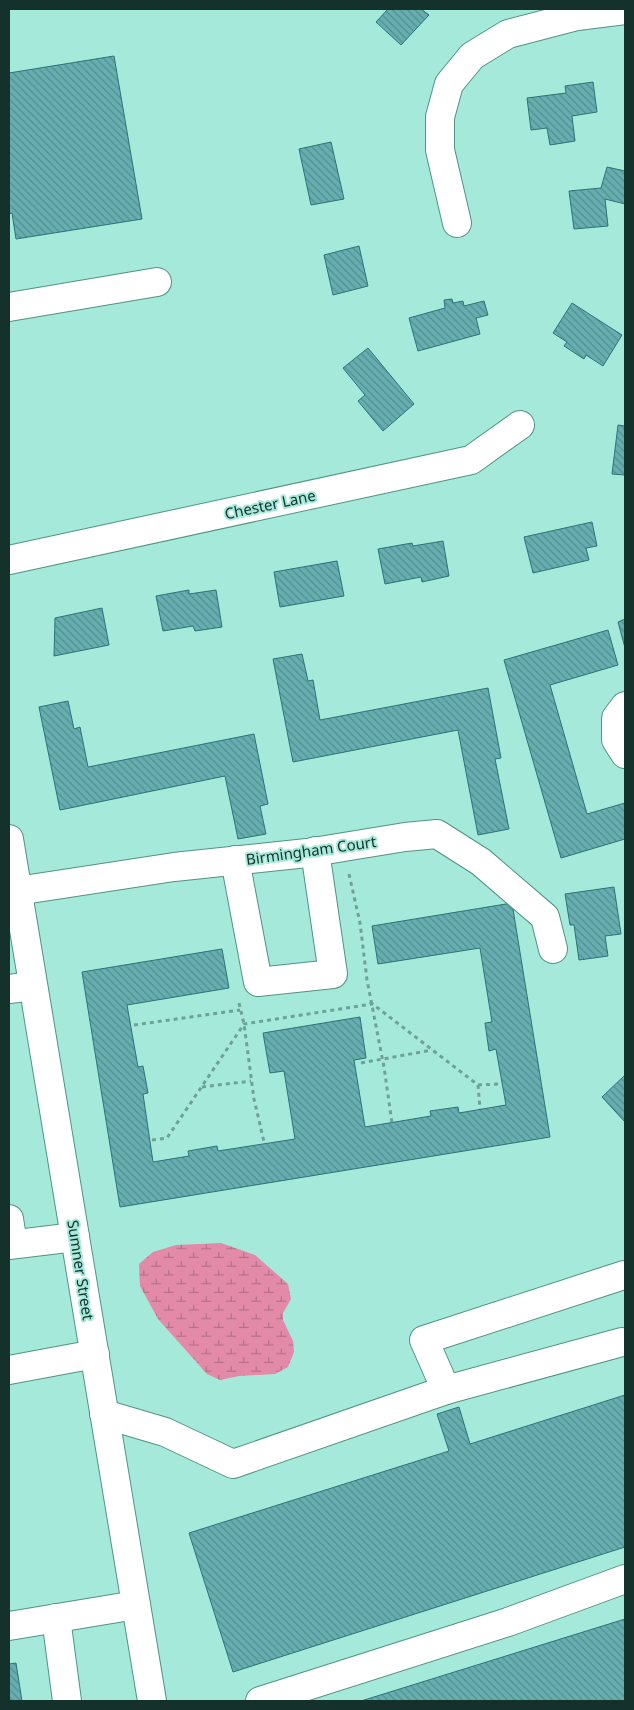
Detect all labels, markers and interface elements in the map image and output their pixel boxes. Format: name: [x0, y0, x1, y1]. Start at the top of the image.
street label: Chester Lane: [223, 485, 317, 523]
street label: Birmingham Court: [245, 831, 378, 869]
street label: Sumner Street: [63, 1218, 99, 1322]

